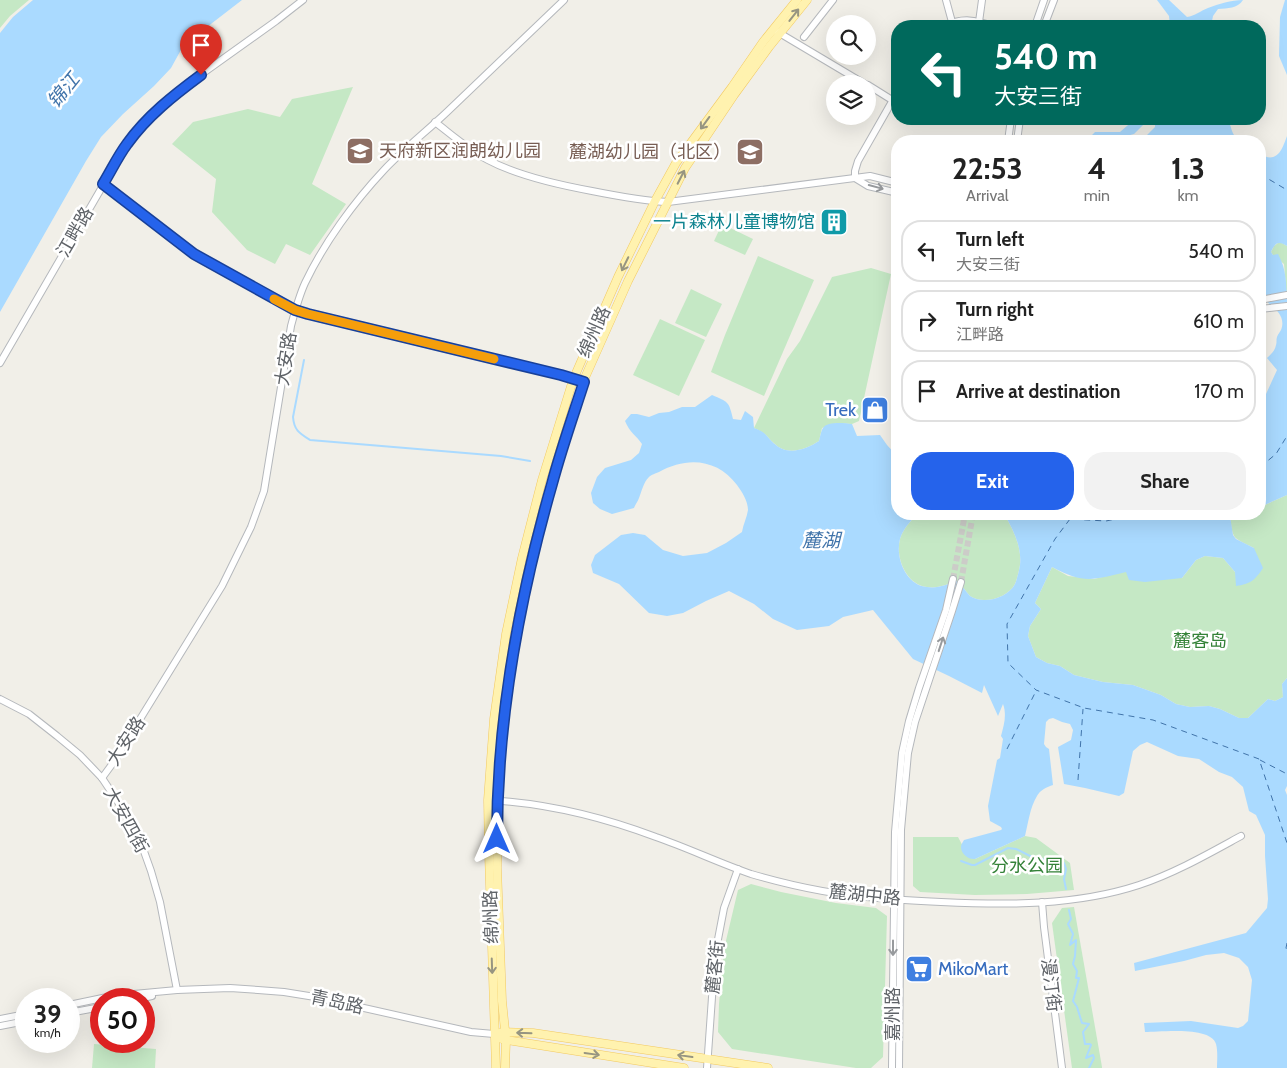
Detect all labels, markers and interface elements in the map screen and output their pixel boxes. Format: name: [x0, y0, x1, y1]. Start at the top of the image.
one-way arrow: [789, 9, 800, 22]
map controls: [826, 15, 876, 125]
button: search: [826, 15, 876, 65]
pin: [180, 24, 222, 75]
icon: arrive: [187, 31, 215, 59]
text: 540 m: [994, 35, 1098, 78]
icon: left: [911, 40, 976, 105]
water label: 锦江: [42, 67, 86, 112]
button: layers: [826, 75, 876, 125]
text: 大安三街: [994, 83, 1082, 110]
one-way arrow: [700, 116, 710, 130]
school or university icon: 天府新区润朗幼儿园: [345, 136, 375, 166]
school or university icon: 麓湖幼儿园（北区）: [735, 137, 765, 167]
place label: 天府新区润朗幼儿园: [379, 140, 541, 162]
place label: 麓湖幼儿园（北区）: [569, 141, 731, 163]
text: 22:53: [952, 150, 1023, 187]
text: 4: [1088, 150, 1106, 187]
text: 1.3: [1171, 150, 1205, 187]
one-way arrow: [676, 169, 686, 184]
one-way arrow: [867, 183, 883, 193]
text: Arrival: [966, 186, 1009, 205]
text: min: [1084, 186, 1110, 205]
text: km: [1177, 186, 1199, 205]
street label: 江畔路: [52, 203, 98, 261]
building icon: 一片森林儿童博物馆: [819, 207, 849, 237]
place label: 一片森林儿童博物馆: [653, 211, 815, 233]
text: Turn left: [956, 228, 1024, 251]
icon: left: [913, 237, 941, 265]
text: 540 m: [1189, 240, 1244, 263]
text: 大安三街: [956, 255, 1020, 274]
one-way arrow: [619, 256, 629, 271]
text: Turn right: [956, 298, 1034, 321]
street label: 绵州路: [573, 303, 615, 361]
icon: right: [913, 307, 941, 335]
text: 610 m: [1193, 310, 1244, 333]
text: 江畔路: [956, 325, 1004, 344]
street label: 大安路: [271, 331, 301, 387]
icon: arrive: [913, 377, 941, 405]
text: Arrive at destination: [956, 380, 1120, 403]
text: 170 m: [1194, 380, 1244, 403]
shop icon: Trek: [860, 395, 890, 425]
place label: Trek: [825, 399, 857, 421]
button: Exit: [911, 452, 1074, 510]
button: Share: [1084, 452, 1246, 510]
water label: 麓湖: [802, 529, 843, 552]
park label: 麓客岛: [1173, 630, 1227, 652]
one-way arrow: [937, 637, 947, 653]
street label: 大安路: [102, 712, 150, 770]
street label: 大安四街: [99, 783, 153, 857]
position arrow: [470, 812, 522, 864]
park label: 分水公园: [991, 855, 1063, 877]
street label: 麓湖中路: [828, 880, 902, 910]
street label: 绵州路: [479, 890, 503, 944]
street label: 麓客街: [701, 939, 729, 995]
one-way arrow: [888, 940, 898, 956]
supermarket icon: MikoMart: [904, 954, 934, 984]
one-way arrow: [487, 957, 497, 973]
street label: 漫汀街: [1037, 957, 1065, 1013]
place label: MikoMart: [938, 958, 1008, 980]
street label: 青岛路: [308, 986, 366, 1018]
street label: 嘉州路: [882, 987, 904, 1041]
speed limit sign: 50: [90, 988, 155, 1053]
text: 39: [34, 999, 61, 1029]
text: km/h: [34, 1025, 61, 1040]
one-way arrow: [516, 1028, 532, 1037]
one-way arrow: [584, 1050, 600, 1060]
one-way arrow: [677, 1051, 693, 1061]

